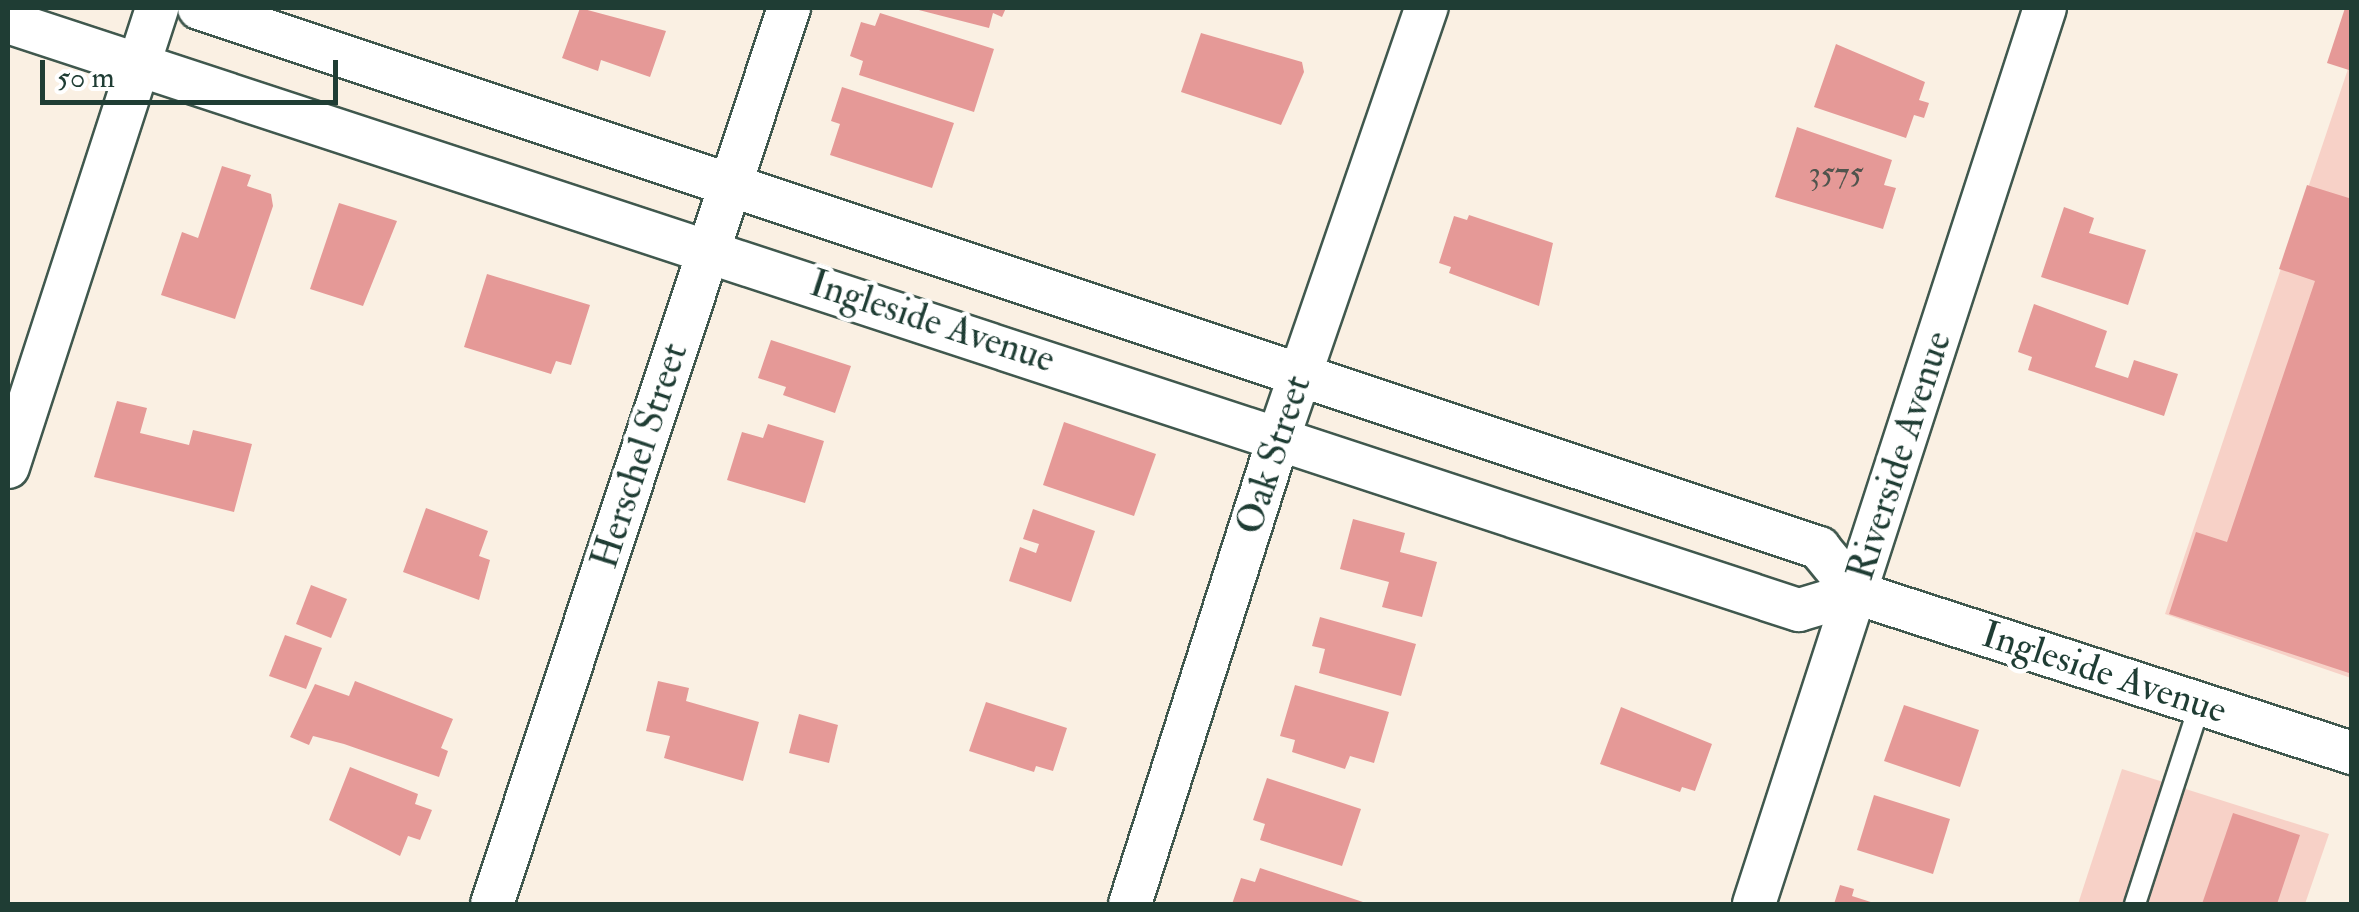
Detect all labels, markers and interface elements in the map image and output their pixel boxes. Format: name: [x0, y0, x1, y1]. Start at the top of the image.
scale bar: [45, 40, 342, 102]
text: 50 m: [57, 59, 115, 96]
house number: 3575: [1808, 154, 1864, 192]
street label: Ingleside Avenue: [804, 261, 1060, 383]
street label: Riverside Avenue: [1838, 326, 1962, 586]
street label: Herschel Street: [582, 338, 698, 574]
street label: Oak Street: [1227, 370, 1321, 540]
street label: Ingleside Avenue: [1976, 612, 2232, 734]

